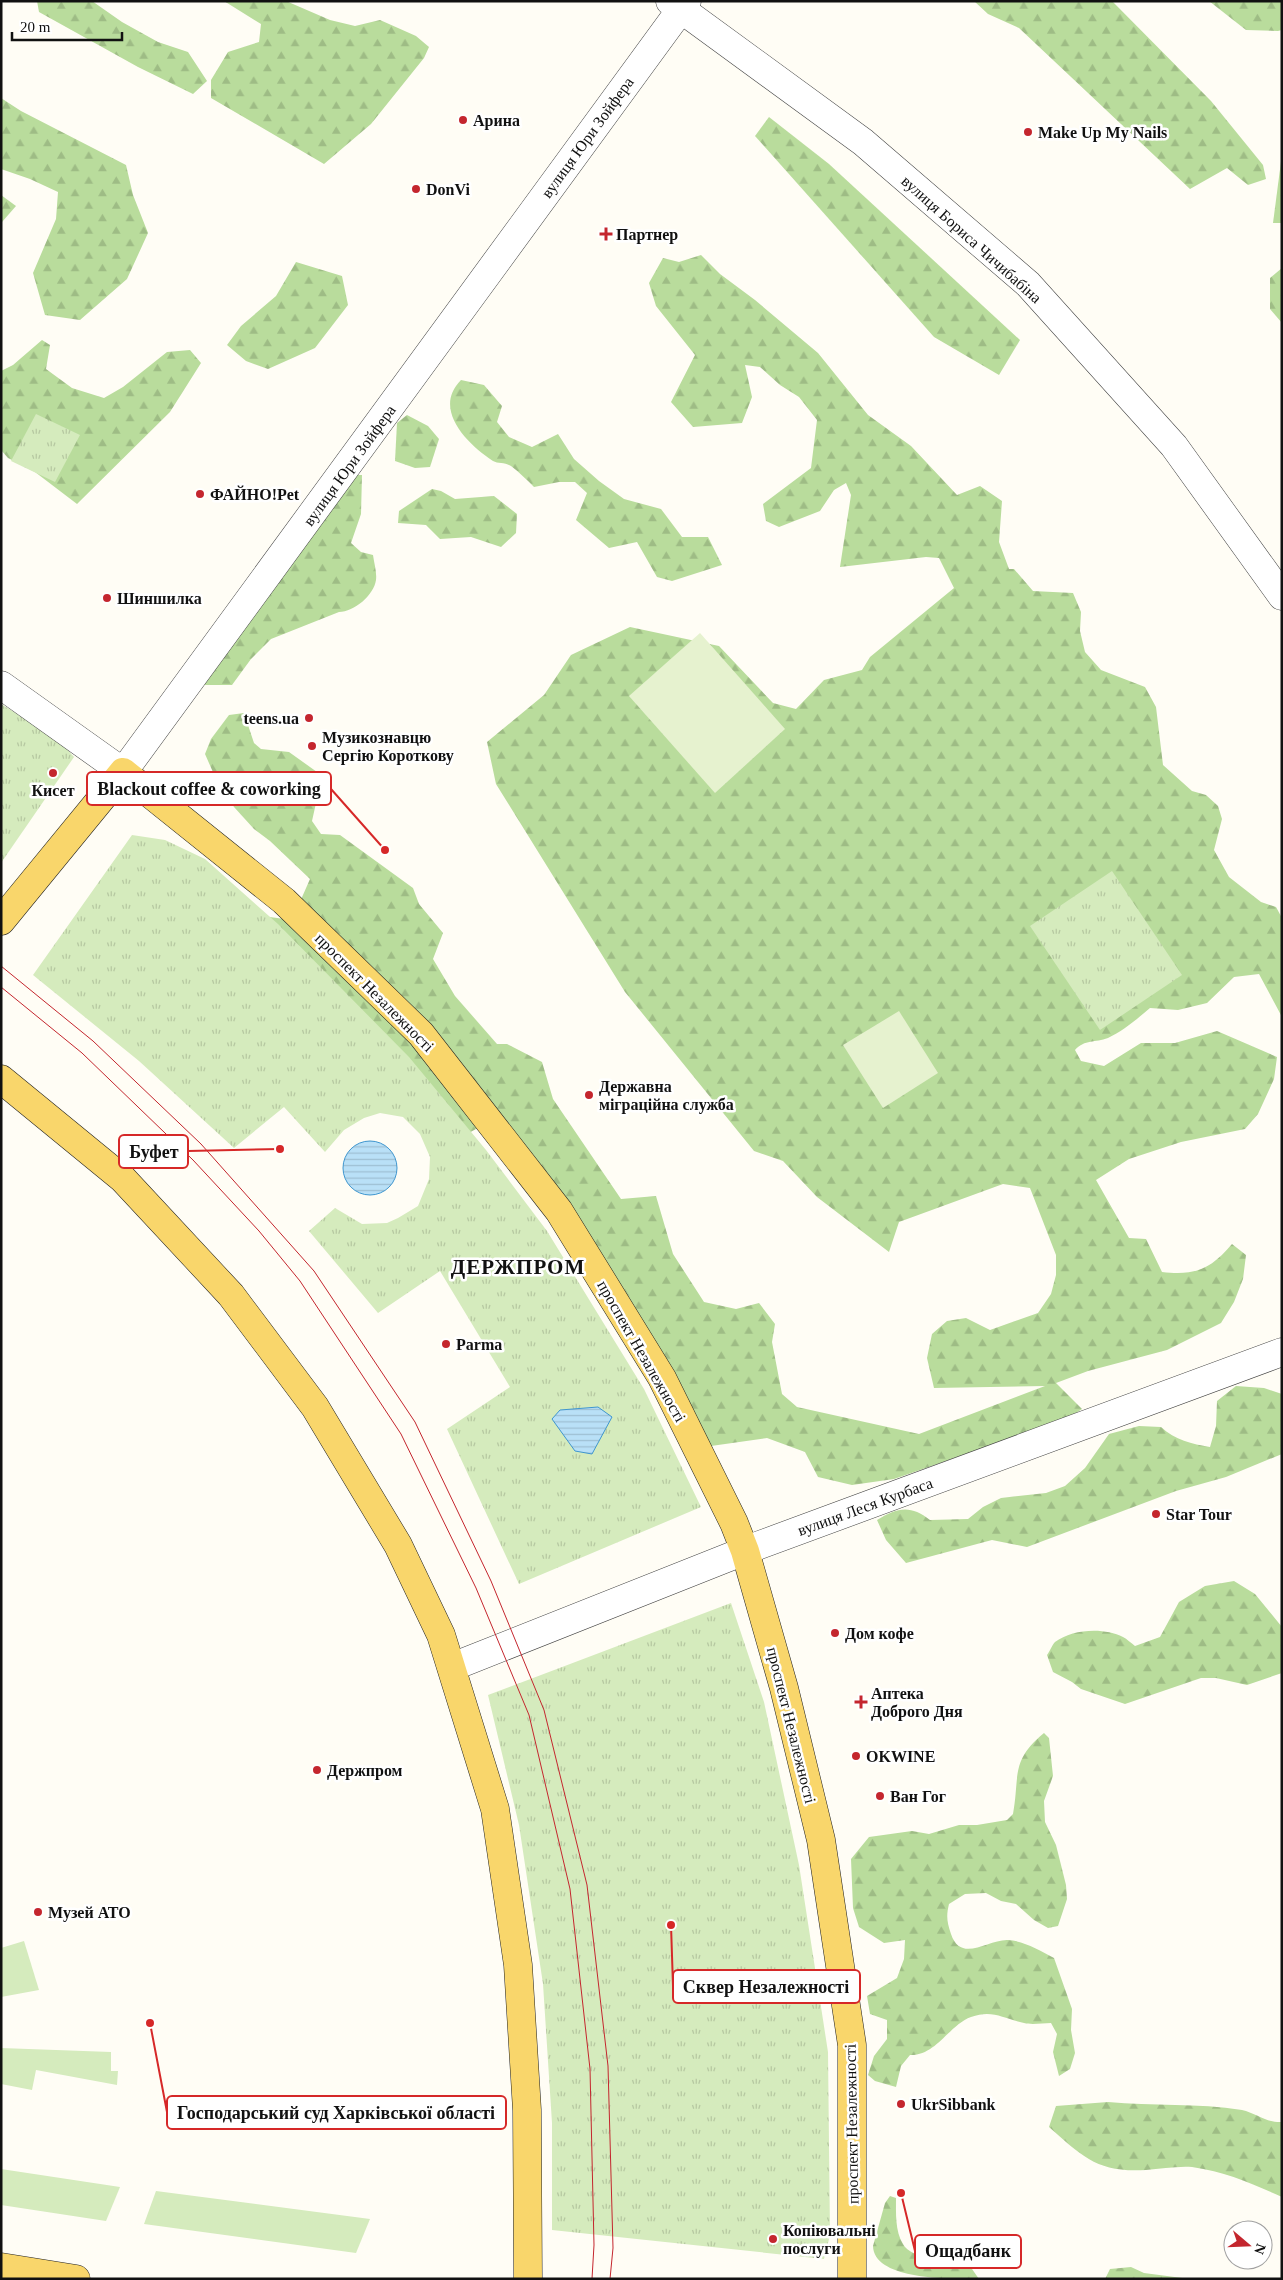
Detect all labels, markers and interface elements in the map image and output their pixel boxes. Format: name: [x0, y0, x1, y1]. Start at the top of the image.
scale bar: [12, 10, 122, 42]
text: 20 m: [20, 19, 51, 35]
street label: вулиця Юри Зойфера: [538, 74, 638, 202]
place label: Арина: [473, 112, 520, 130]
marker: Арина: [457, 114, 469, 126]
place label: Make Up My Nails: [1038, 124, 1167, 142]
marker: Make Up My Nails: [1022, 126, 1034, 138]
street label: вулиця Бориса Чичибабіна: [898, 172, 1045, 307]
place label: DonVi: [426, 181, 470, 198]
marker: DonVi: [410, 183, 422, 195]
place label: Партнер: [616, 226, 678, 244]
marker: Партнер: [600, 228, 612, 240]
street label: вулиця Юри Зойфера: [300, 402, 400, 530]
place label: ФАЙНО!Pet: [210, 485, 300, 503]
marker: ФАЙНО!Pet: [194, 488, 206, 500]
place label: Шиншилка: [117, 590, 202, 607]
marker: Шиншилка: [101, 592, 113, 604]
place label: teens.ua: [243, 710, 299, 727]
marker: teens.ua: [303, 712, 315, 724]
place label: Музикознавцю Сергію Короткову: [322, 729, 454, 765]
marker: Музикознавцю Сергію Короткову: [306, 740, 318, 752]
marker: Кисет: [47, 767, 59, 779]
callout: Blackout coffee & coworking: [87, 772, 331, 805]
text: Blackout coffee & coworking: [97, 779, 321, 799]
place label: Кисет: [31, 782, 75, 799]
street label: проспект Незалежності: [311, 930, 438, 1056]
place label: Державна міграційна служба: [599, 1078, 734, 1114]
marker: Державна міграційна служба: [583, 1089, 595, 1101]
callout: Буфет: [119, 1135, 188, 1168]
text: Буфет: [129, 1142, 179, 1162]
district label: ДЕРЖПРОМ: [451, 1255, 585, 1279]
street label: проспект Незалежності: [593, 1278, 689, 1426]
place label: Parma: [456, 1336, 502, 1353]
marker: Parma: [440, 1338, 452, 1350]
street label: вулиця Леся Курбаса: [795, 1474, 935, 1540]
place label: Star Tour: [1166, 1506, 1232, 1523]
marker: Star Tour: [1150, 1508, 1162, 1520]
place label: Дом кофе: [845, 1625, 914, 1643]
marker: Дом кофе: [829, 1627, 841, 1639]
street label: проспект Незалежності: [763, 1645, 819, 1806]
place label: Аптека Доброго Дня: [871, 1685, 963, 1721]
marker: Аптека Доброго Дня: [855, 1696, 867, 1708]
place label: OKWINE: [866, 1748, 935, 1765]
marker: OKWINE: [850, 1750, 862, 1762]
place label: Держпром: [327, 1762, 403, 1780]
marker: Держпром: [311, 1764, 323, 1776]
place label: Ван Гог: [890, 1788, 946, 1805]
marker: Ван Гог: [874, 1790, 886, 1802]
place label: Музей АТО: [48, 1904, 131, 1922]
marker: Музей АТО: [32, 1906, 44, 1918]
callout: Сквер Незалежності: [673, 1970, 860, 2003]
text: Сквер Незалежності: [683, 1977, 849, 1997]
street label: проспект Незалежності: [842, 2043, 862, 2204]
callout: Господарський суд Харківської області: [167, 2096, 506, 2129]
place label: UkrSibbank: [911, 2096, 996, 2113]
marker: UkrSibbank: [895, 2098, 907, 2110]
text: Господарський суд Харківської області: [177, 2103, 495, 2123]
north arrow: [1223, 2220, 1273, 2270]
place label: Копіювальні послуги: [783, 2222, 876, 2258]
marker: Копіювальні послуги: [767, 2233, 779, 2245]
callout: Ощадбанк: [915, 2235, 1021, 2268]
text: Ощадбанк: [925, 2241, 1012, 2261]
text: N: [1251, 2242, 1269, 2256]

